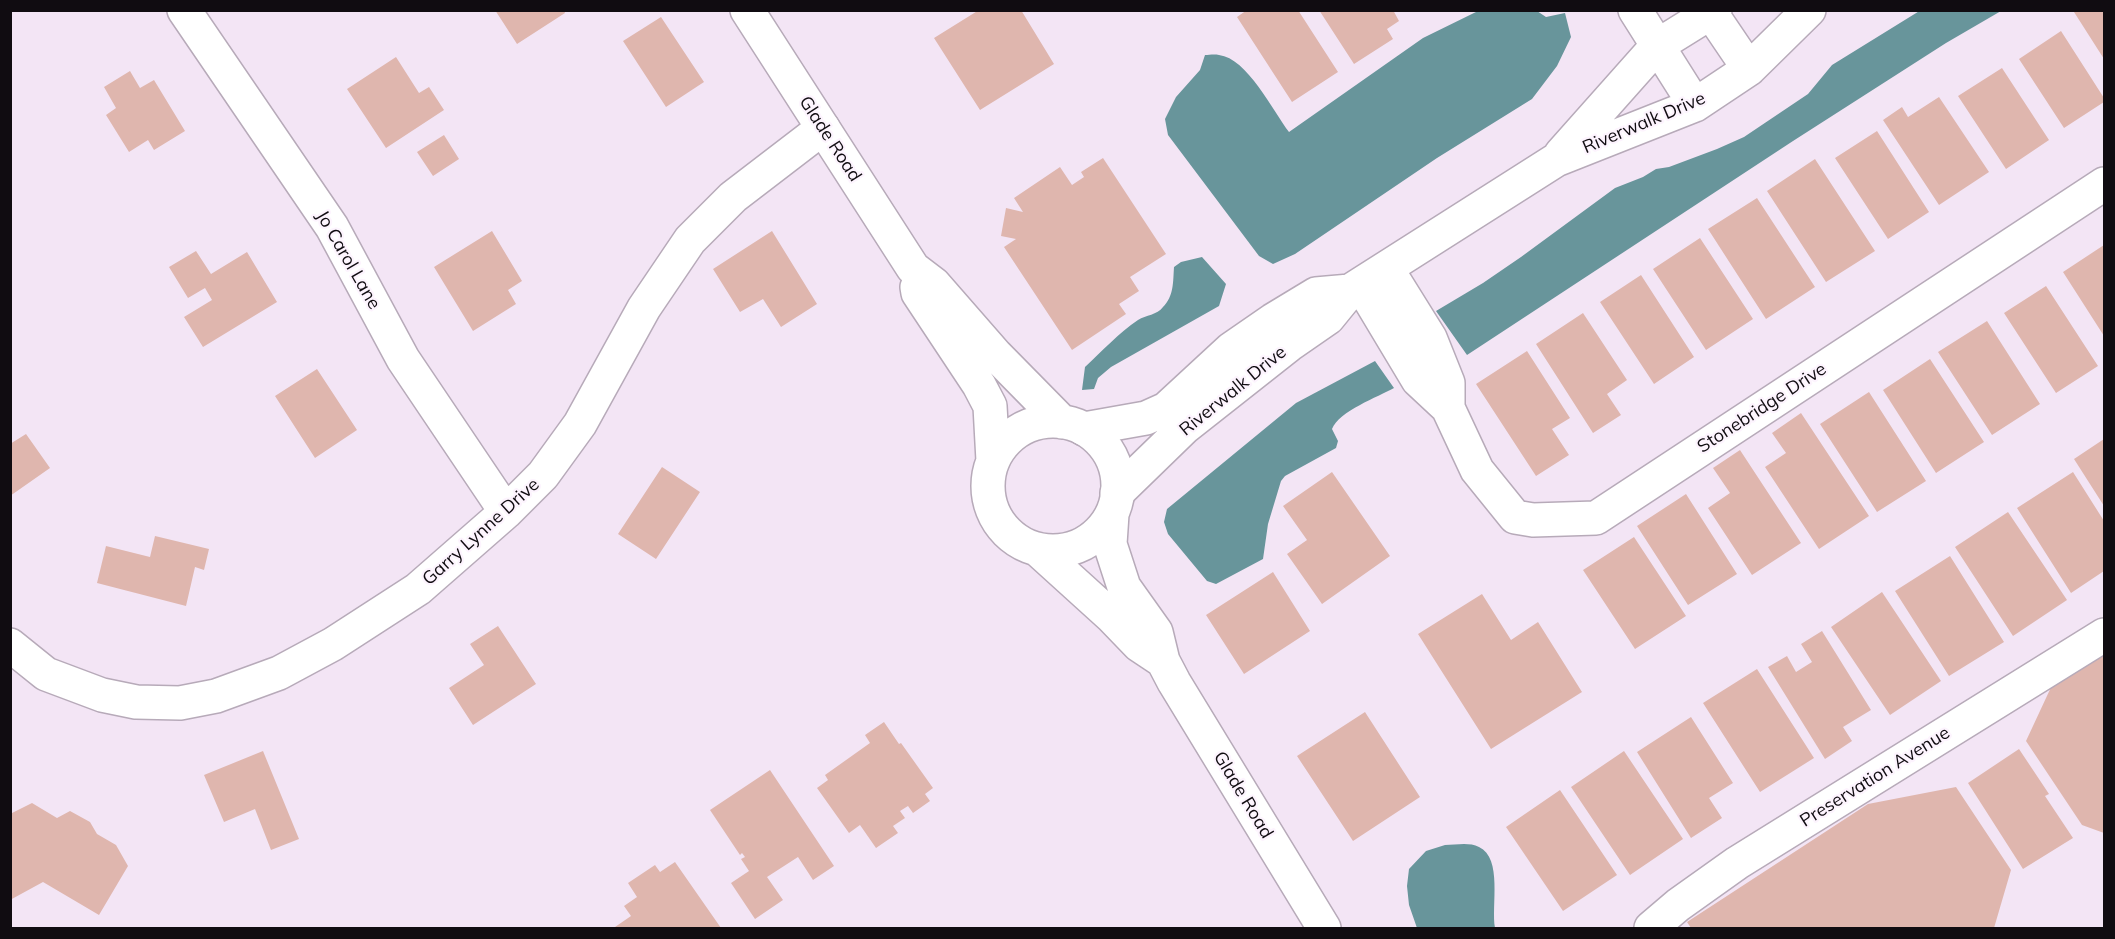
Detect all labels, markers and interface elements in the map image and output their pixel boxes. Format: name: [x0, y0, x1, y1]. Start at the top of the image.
street label: Riverwalk Drive: [1579, 87, 1709, 159]
street label: Glade Road: [794, 92, 866, 186]
street label: Jo Carol Lane: [311, 207, 385, 313]
street label: Riverwalk Drive: [1175, 341, 1291, 441]
street label: Stonebridge Drive: [1694, 358, 1830, 458]
street label: Garry Lynne Drive: [418, 474, 544, 590]
street label: Preservation Avenue: [1796, 722, 1954, 832]
street label: Glade Road: [1209, 748, 1277, 842]

